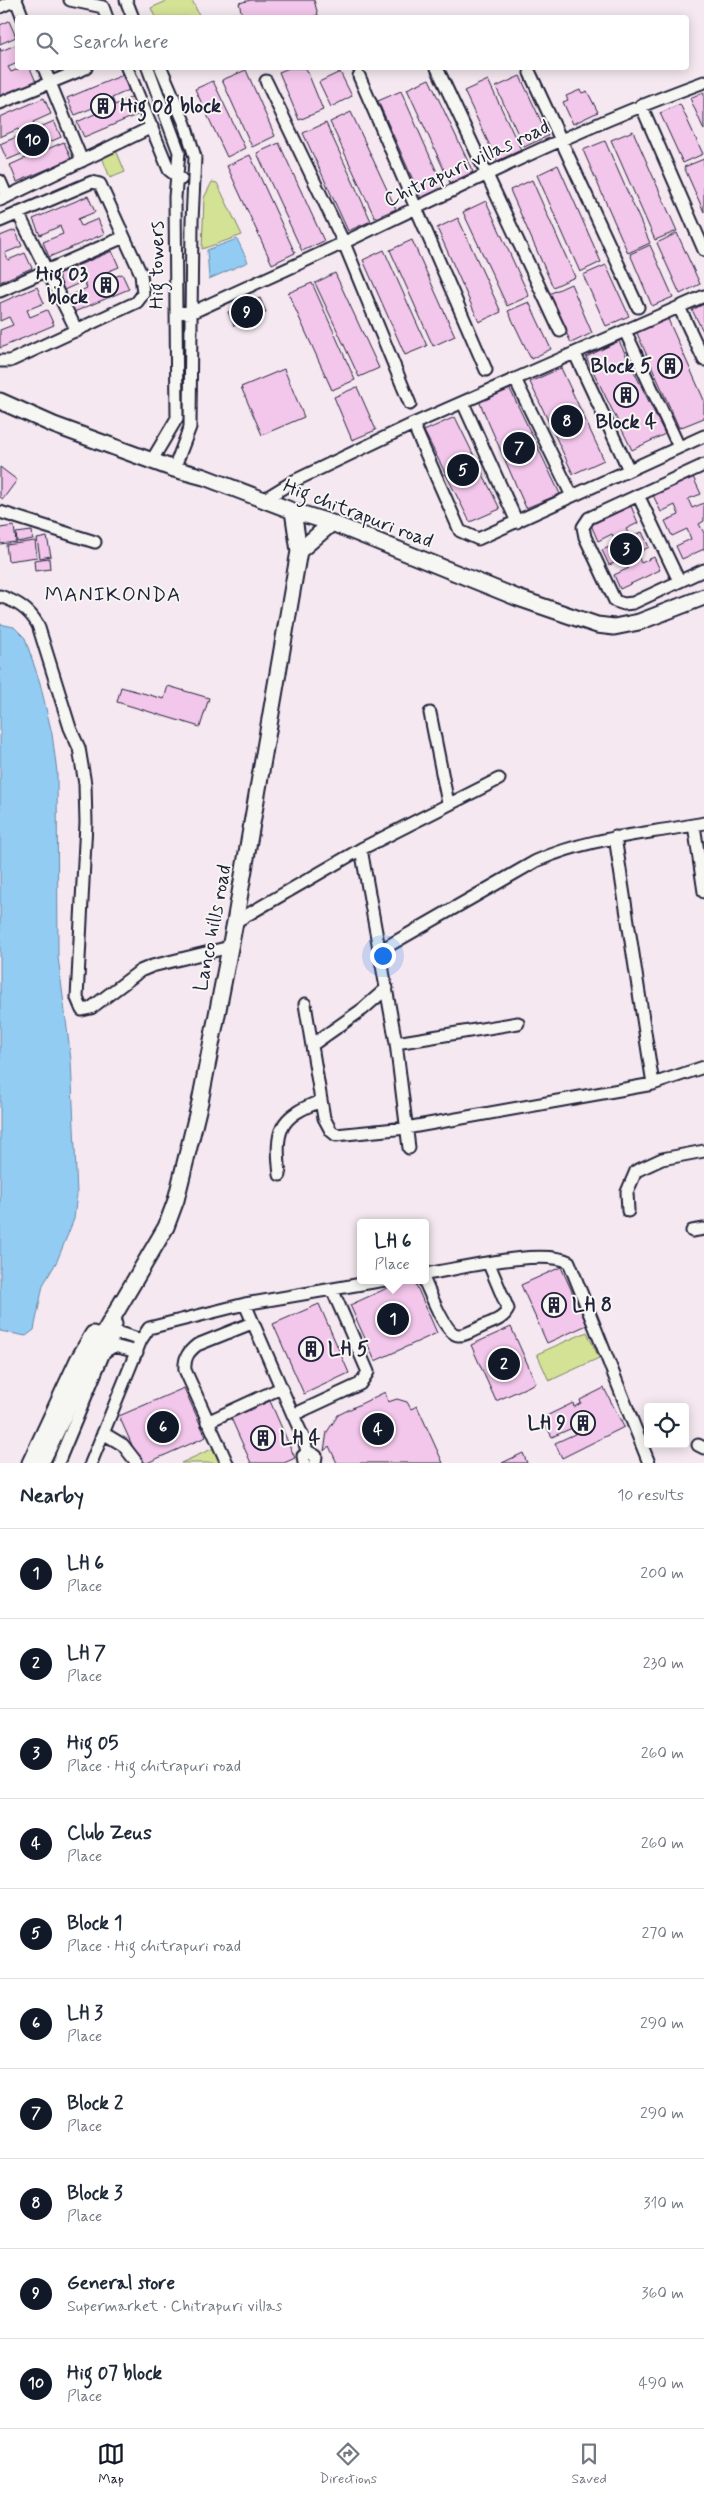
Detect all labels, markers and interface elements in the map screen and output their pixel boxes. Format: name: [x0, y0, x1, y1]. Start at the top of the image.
search box: [15, 15, 689, 70]
icon: search: [33, 29, 61, 57]
text: Search here: [73, 30, 169, 55]
building icon: Hig 08 block: [90, 93, 116, 119]
place label: Hig 08 block: [120, 93, 221, 122]
street label: Chitrapuri villas road: [380, 114, 554, 214]
pin: 10: [17, 121, 49, 159]
street label: Hig towers: [144, 221, 173, 309]
place label: Hig 03 block: [36, 261, 89, 311]
building icon: Hig 03 block: [93, 272, 119, 298]
pin: 9: [231, 293, 263, 331]
place label: Block 5: [591, 353, 652, 380]
building icon: Block 5: [657, 353, 683, 379]
building icon: Block 4: [613, 382, 639, 408]
pin: 8: [551, 402, 583, 440]
place label: Block 4: [595, 409, 657, 436]
pin: 7: [503, 429, 535, 467]
pin: 5: [447, 451, 479, 489]
street label: Hig chitrapuri road: [279, 473, 437, 557]
pin: 3: [610, 530, 642, 568]
district label: MANIKONDA: [45, 581, 181, 609]
street label: Lanco hills road: [188, 862, 238, 994]
your location: [370, 943, 396, 969]
popup: [357, 1219, 429, 1284]
text: LH 6: [374, 1229, 412, 1254]
text: Place: [374, 1254, 410, 1275]
building icon: LH 8: [541, 1292, 567, 1318]
place label: LH 8: [572, 1292, 612, 1319]
pin: 1: [377, 1300, 409, 1338]
building icon: LH 5: [298, 1336, 324, 1362]
place label: LH 5: [328, 1336, 369, 1363]
pin: 2: [488, 1345, 520, 1383]
map controls: [644, 1403, 689, 1448]
button: locate: [644, 1403, 689, 1448]
pin: 6: [147, 1408, 179, 1446]
pin: 4: [362, 1410, 394, 1448]
place label: LH 9: [527, 1410, 566, 1437]
building icon: LH 9: [570, 1410, 596, 1436]
building icon: LH 4: [250, 1425, 276, 1451]
place label: LH 4: [280, 1425, 321, 1452]
text: Nearby: [20, 1482, 84, 1510]
text: 10 results: [617, 1485, 684, 1506]
text: LH 6: [67, 1551, 104, 1576]
text: 1: [32, 1563, 40, 1584]
text: 200 m: [640, 1563, 684, 1584]
text: Place: [67, 1576, 102, 1597]
text: LH 7: [67, 1641, 106, 1666]
text: 2: [32, 1653, 40, 1674]
text: 230 m: [643, 1653, 684, 1674]
text: Place: [67, 1666, 102, 1687]
text: Hig 05: [67, 1731, 118, 1756]
text: 3: [32, 1743, 40, 1764]
text: 260 m: [641, 1743, 684, 1764]
text: Place · Hig chitrapuri road: [67, 1756, 241, 1777]
text: Club Zeus: [67, 1821, 152, 1846]
text: 4: [31, 1833, 41, 1854]
text: 260 m: [641, 1833, 684, 1854]
text: Place: [67, 1846, 102, 1867]
text: Block 1: [67, 1911, 122, 1936]
text: 5: [31, 1923, 41, 1944]
text: 270 m: [641, 1923, 684, 1944]
text: Place · Hig chitrapuri road: [67, 1936, 241, 1957]
text: LH 3: [67, 2001, 103, 2026]
text: 6: [32, 2013, 40, 2034]
text: 290 m: [640, 2013, 684, 2034]
text: Place: [67, 2026, 102, 2047]
text: Block 2: [67, 2091, 123, 2116]
text: 7: [31, 2103, 41, 2124]
text: 290 m: [640, 2103, 684, 2124]
text: Place: [67, 2116, 102, 2137]
text: Block 3: [67, 2181, 123, 2206]
text: 8: [31, 2193, 41, 2214]
text: 310 m: [643, 2193, 684, 2214]
text: Place: [67, 2206, 102, 2227]
text: General store: [67, 2271, 175, 2296]
text: 9: [32, 2283, 40, 2304]
text: 360 m: [641, 2283, 684, 2304]
text: Supermarket · Chitrapuri villas: [67, 2296, 282, 2317]
text: Hig 07 block: [67, 2361, 162, 2386]
text: 10: [28, 2373, 44, 2394]
text: 490 m: [638, 2373, 684, 2394]
text: Place: [67, 2386, 102, 2407]
tab: Map: [97, 2440, 125, 2488]
tab: Directions: [320, 2440, 377, 2488]
tab: Saved: [571, 2440, 607, 2488]

